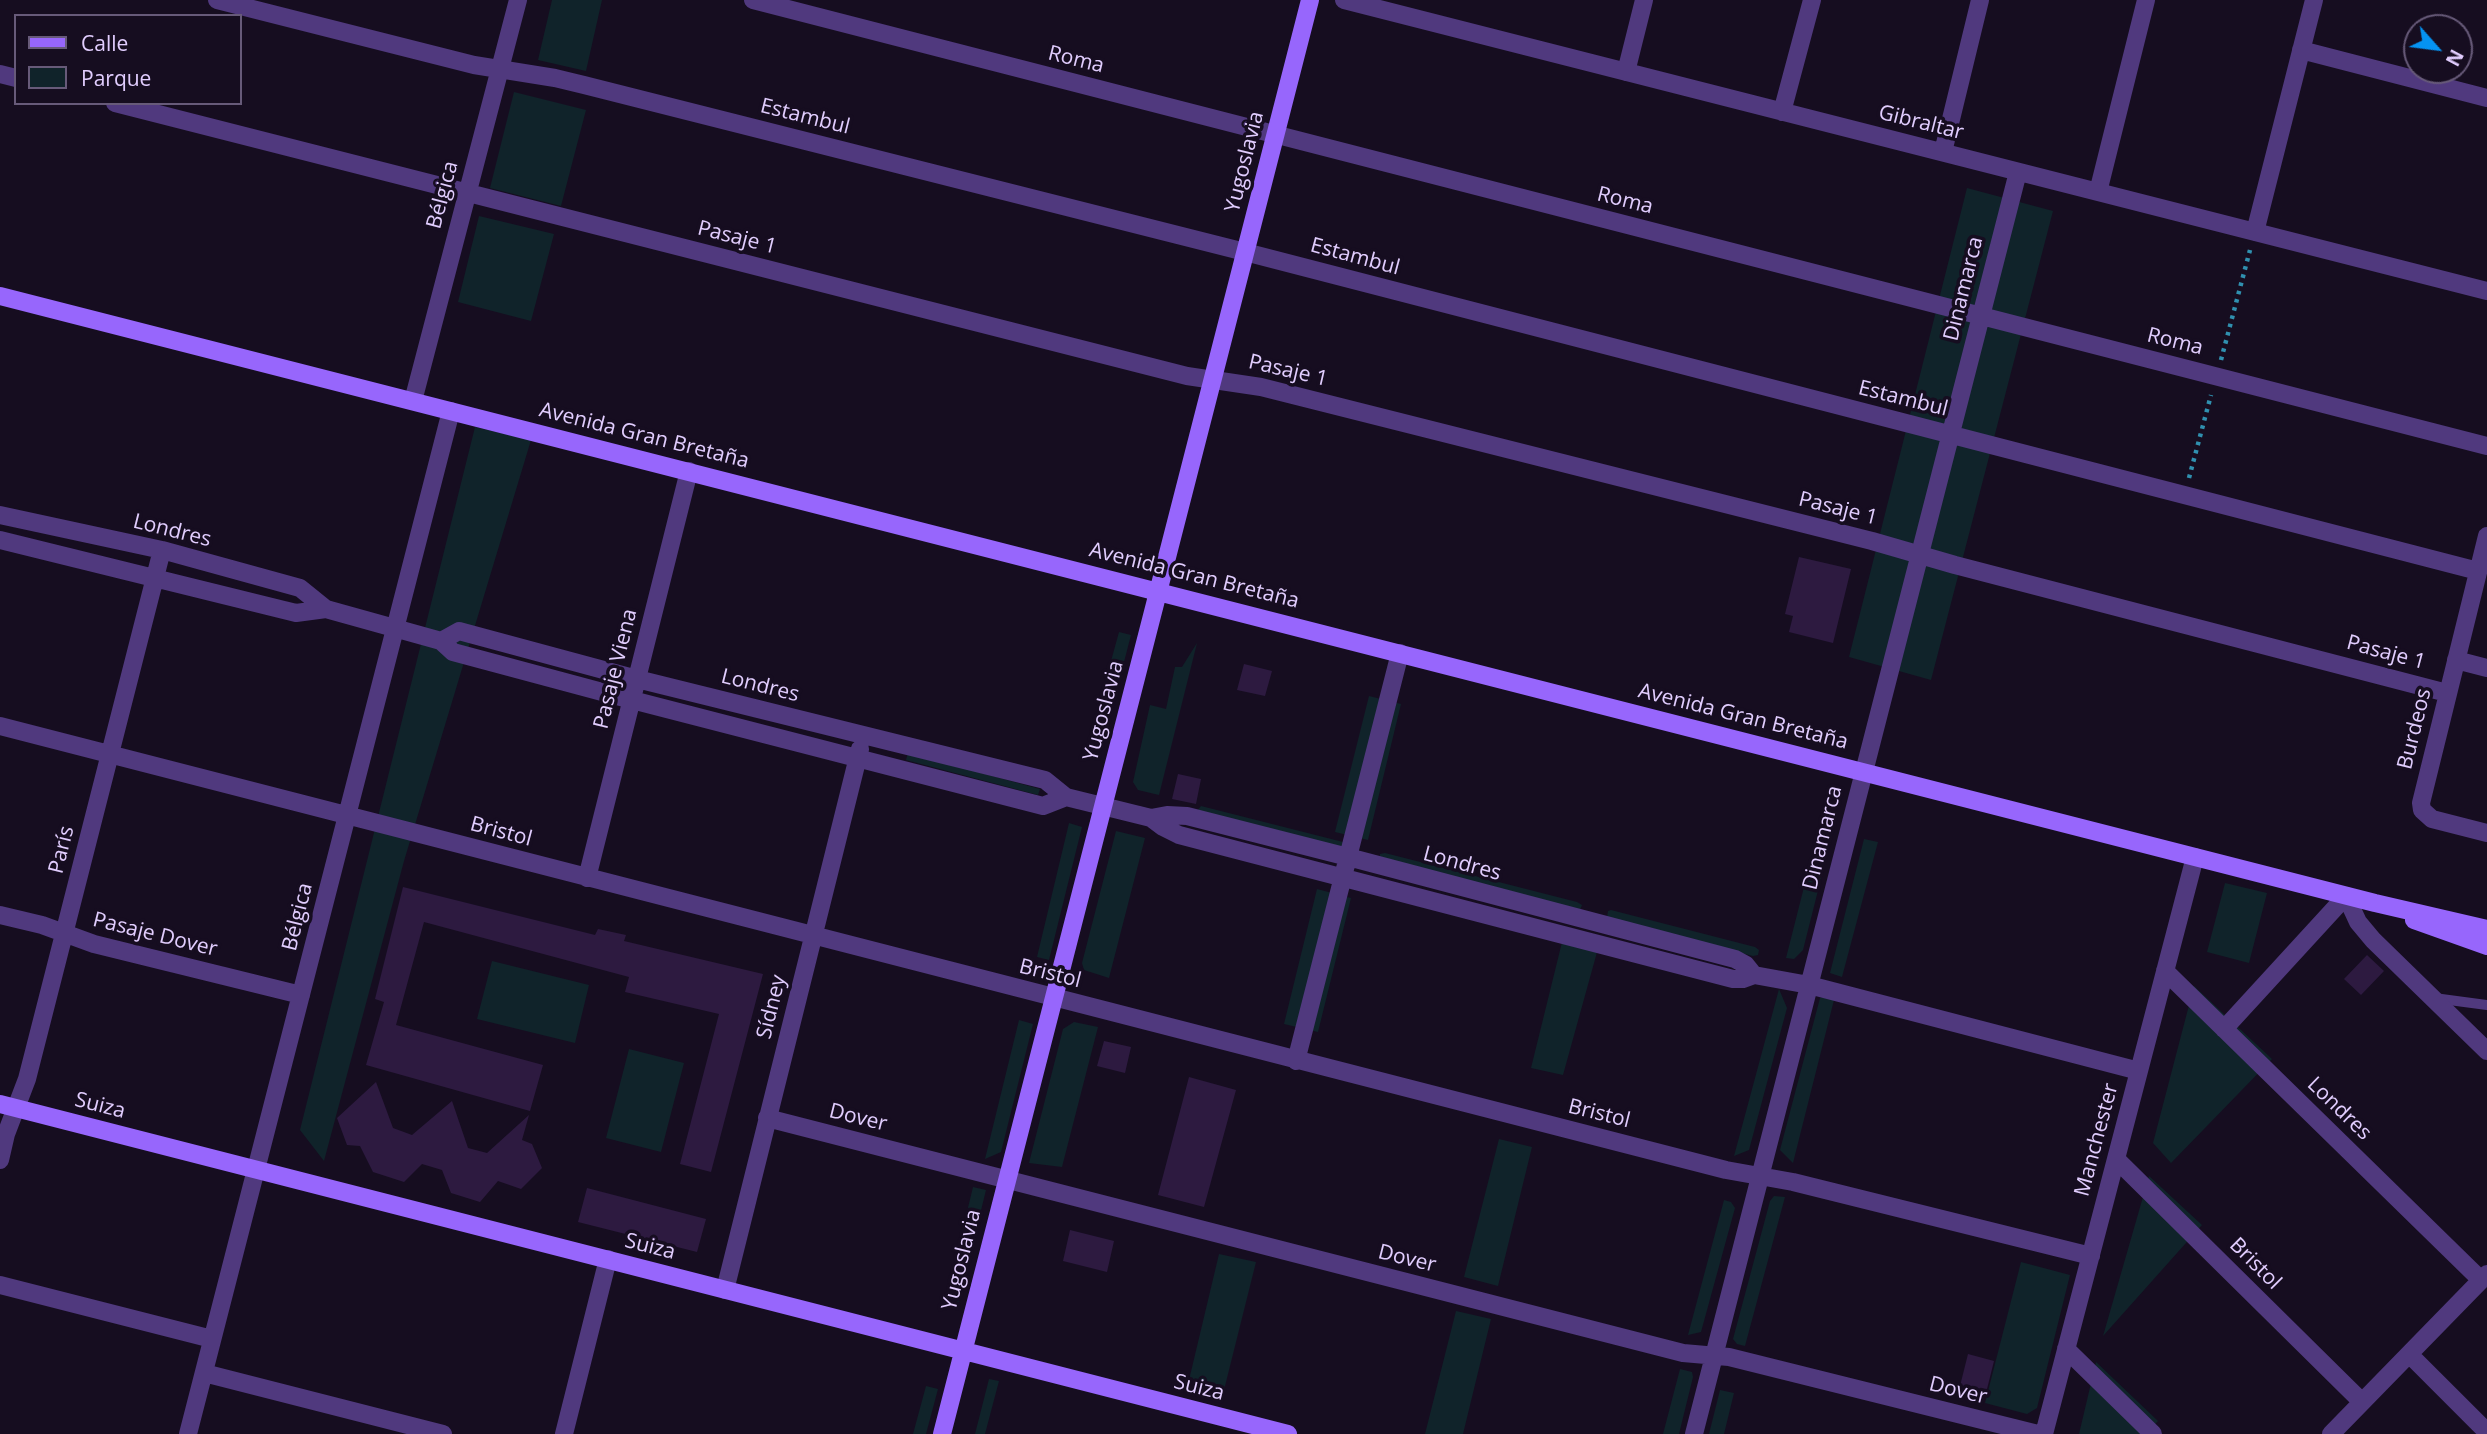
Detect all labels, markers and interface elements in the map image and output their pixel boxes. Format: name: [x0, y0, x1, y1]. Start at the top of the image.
legend: [14, 14, 242, 105]
north arrow: [2403, 14, 2473, 84]
text: Calle: [81, 29, 128, 57]
street label: Roma: [1045, 41, 1107, 79]
text: N: [2440, 45, 2470, 71]
text: Parque: [81, 64, 151, 92]
street label: Estambul: [758, 94, 852, 140]
street label: Gibraltar: [1876, 100, 1966, 146]
street label: Yugoslavia: [1220, 109, 1270, 215]
street label: Bélgica: [422, 158, 464, 232]
street label: Roma: [1594, 182, 1656, 220]
street label: Pasaje 1: [695, 216, 779, 260]
street label: Estambul: [1308, 233, 1402, 281]
street label: Dinamarca: [1939, 234, 1989, 344]
street label: Roma: [2144, 323, 2206, 361]
street label: Pasaje 1: [1246, 350, 1330, 392]
street label: Estambul: [1856, 376, 1950, 422]
street label: Avenida Gran Bretaña: [537, 398, 751, 474]
street label: Pasaje 1: [1796, 487, 1880, 531]
street label: Londres: [130, 509, 214, 553]
street label: Avenida Gran Bretaña: [1087, 538, 1301, 614]
street label: Pasaje Viena: [589, 606, 643, 732]
street label: Pasaje 1: [2344, 630, 2428, 676]
street label: Yugoslavia: [1078, 658, 1130, 764]
street label: Londres: [718, 664, 802, 708]
street label: Avenida Gran Bretaña: [1636, 679, 1850, 755]
street label: Burdeos: [2393, 686, 2437, 772]
street label: Dinamarca: [1798, 783, 1848, 893]
street label: Bristol: [467, 812, 535, 852]
street label: París: [44, 824, 80, 876]
street label: Londres: [1420, 842, 1504, 886]
street label: Bélgica: [277, 880, 319, 954]
street label: Pasaje Dover: [90, 907, 220, 963]
street label: Bristol: [1016, 954, 1084, 994]
street label: Sídney: [752, 972, 792, 1042]
street label: Londres: [2302, 1072, 2376, 1146]
street label: Manchester: [2070, 1081, 2124, 1199]
street label: Suiza: [72, 1088, 128, 1124]
street label: Bristol: [1565, 1094, 1633, 1134]
street label: Dover: [826, 1099, 890, 1137]
street label: Yugoslavia: [937, 1207, 987, 1313]
street label: Suiza: [622, 1229, 678, 1265]
street label: Bristol: [2224, 1233, 2286, 1295]
street label: Dover: [1375, 1240, 1439, 1278]
street label: Suiza: [1171, 1370, 1227, 1406]
street label: Dover: [1926, 1372, 1990, 1410]

